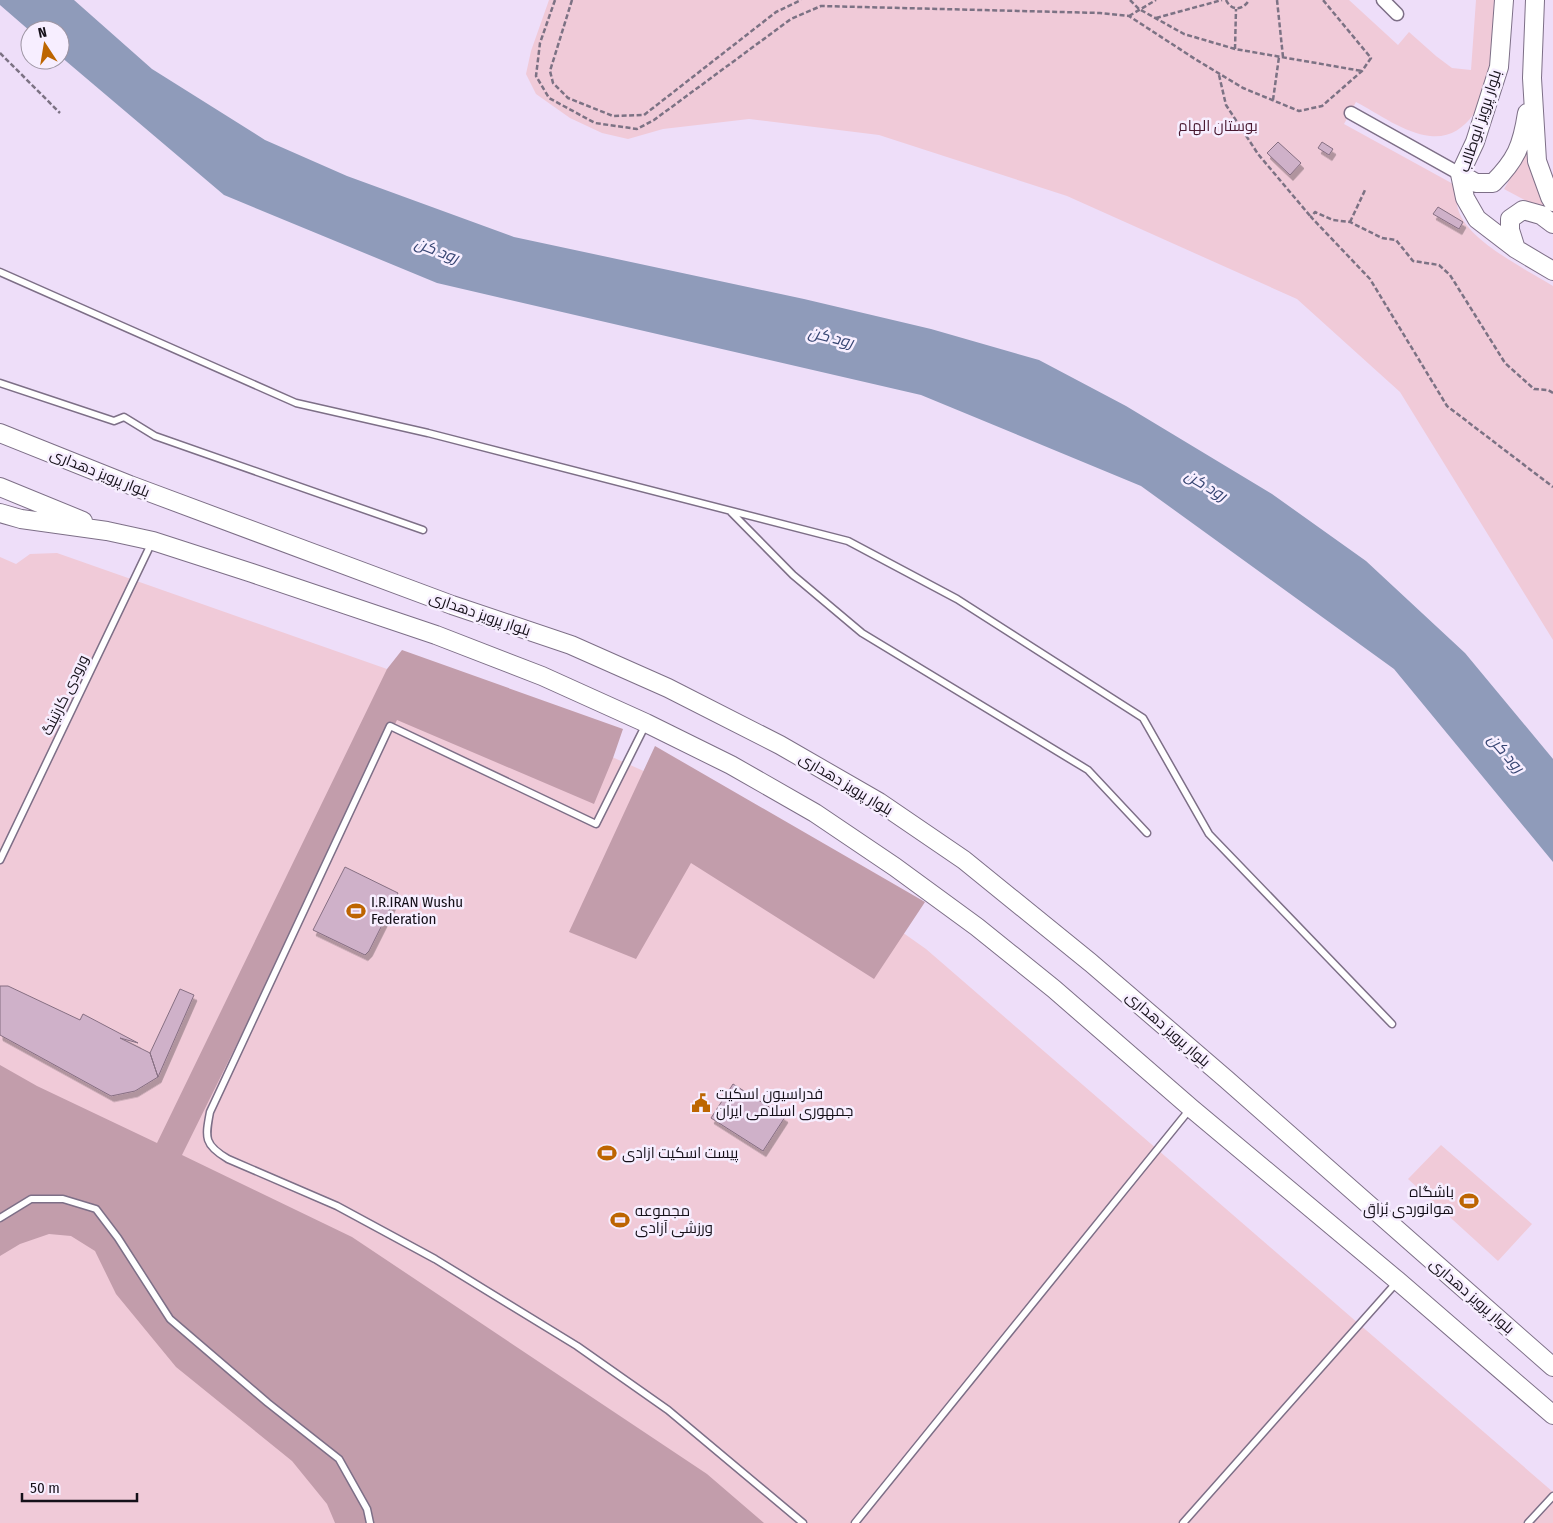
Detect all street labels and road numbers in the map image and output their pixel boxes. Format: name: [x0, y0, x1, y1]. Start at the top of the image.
street label: بلوار پرویز ابوطالب: [1455, 68, 1506, 175]
street label: بلوار پرویز دهداری: [47, 445, 153, 502]
street label: بلوار پرویز دهداری: [427, 588, 533, 641]
street label: ورودی کارتینگ: [38, 652, 93, 739]
street label: بلوار پرویز دهداری: [795, 749, 896, 820]
street label: بلوار پرویز دهداری: [1121, 987, 1214, 1071]
street label: بلوار پرویز دهداری: [1425, 1254, 1518, 1338]

